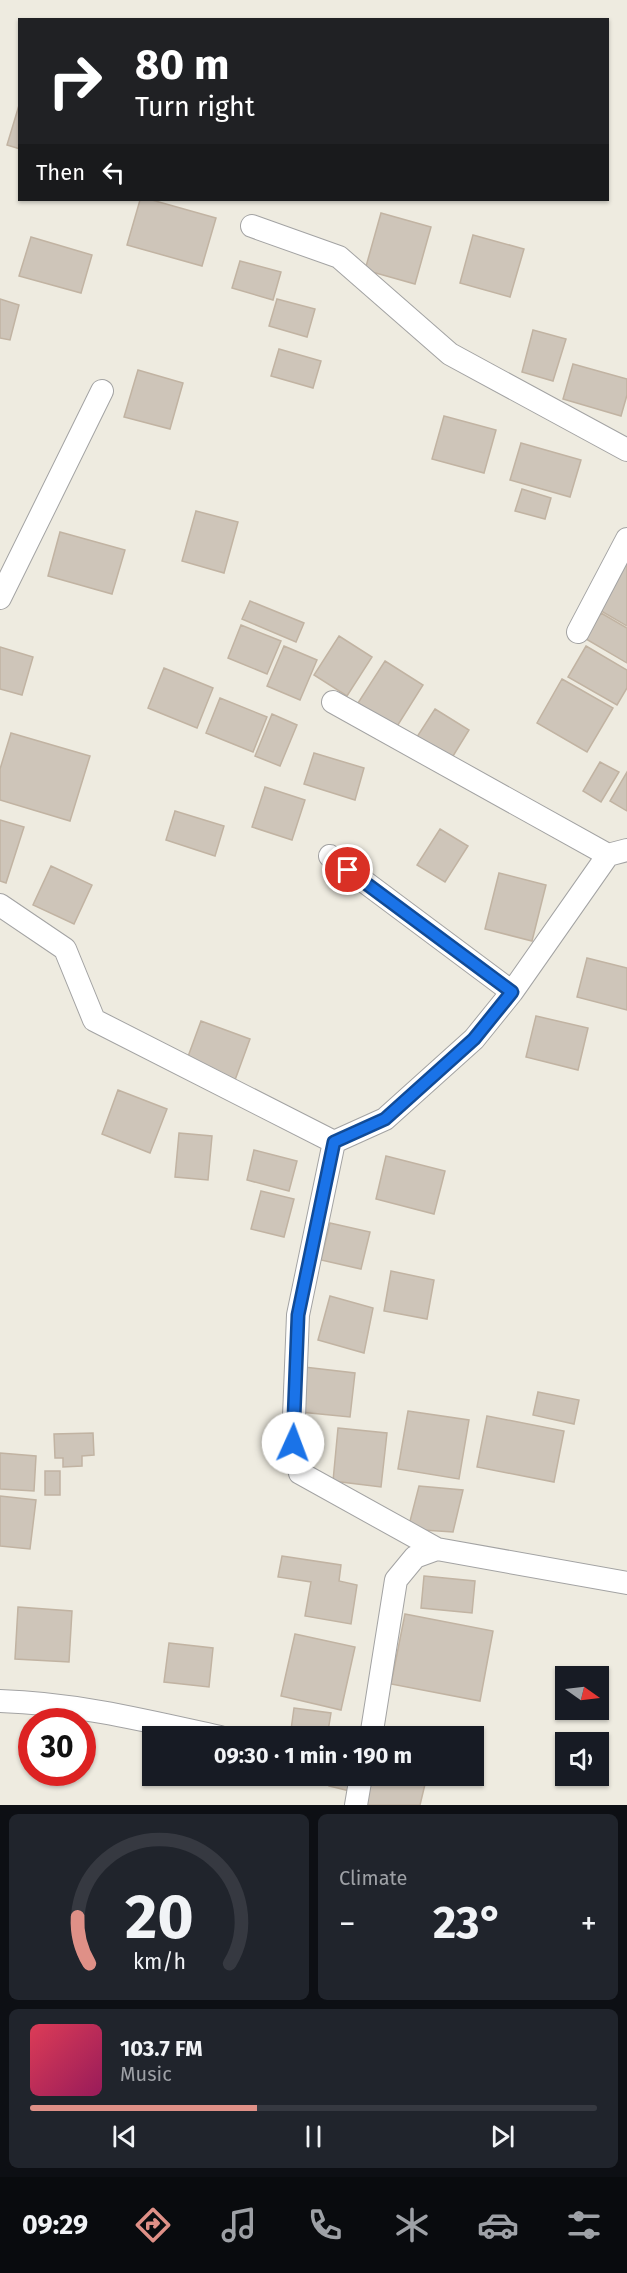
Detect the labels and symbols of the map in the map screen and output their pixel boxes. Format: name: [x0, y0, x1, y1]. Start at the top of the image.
pin: [322, 844, 373, 895]
position arrow: [261, 1411, 325, 1475]
north arrow: [555, 1666, 609, 1720]
speed limit sign: 30: [18, 1708, 96, 1786]

